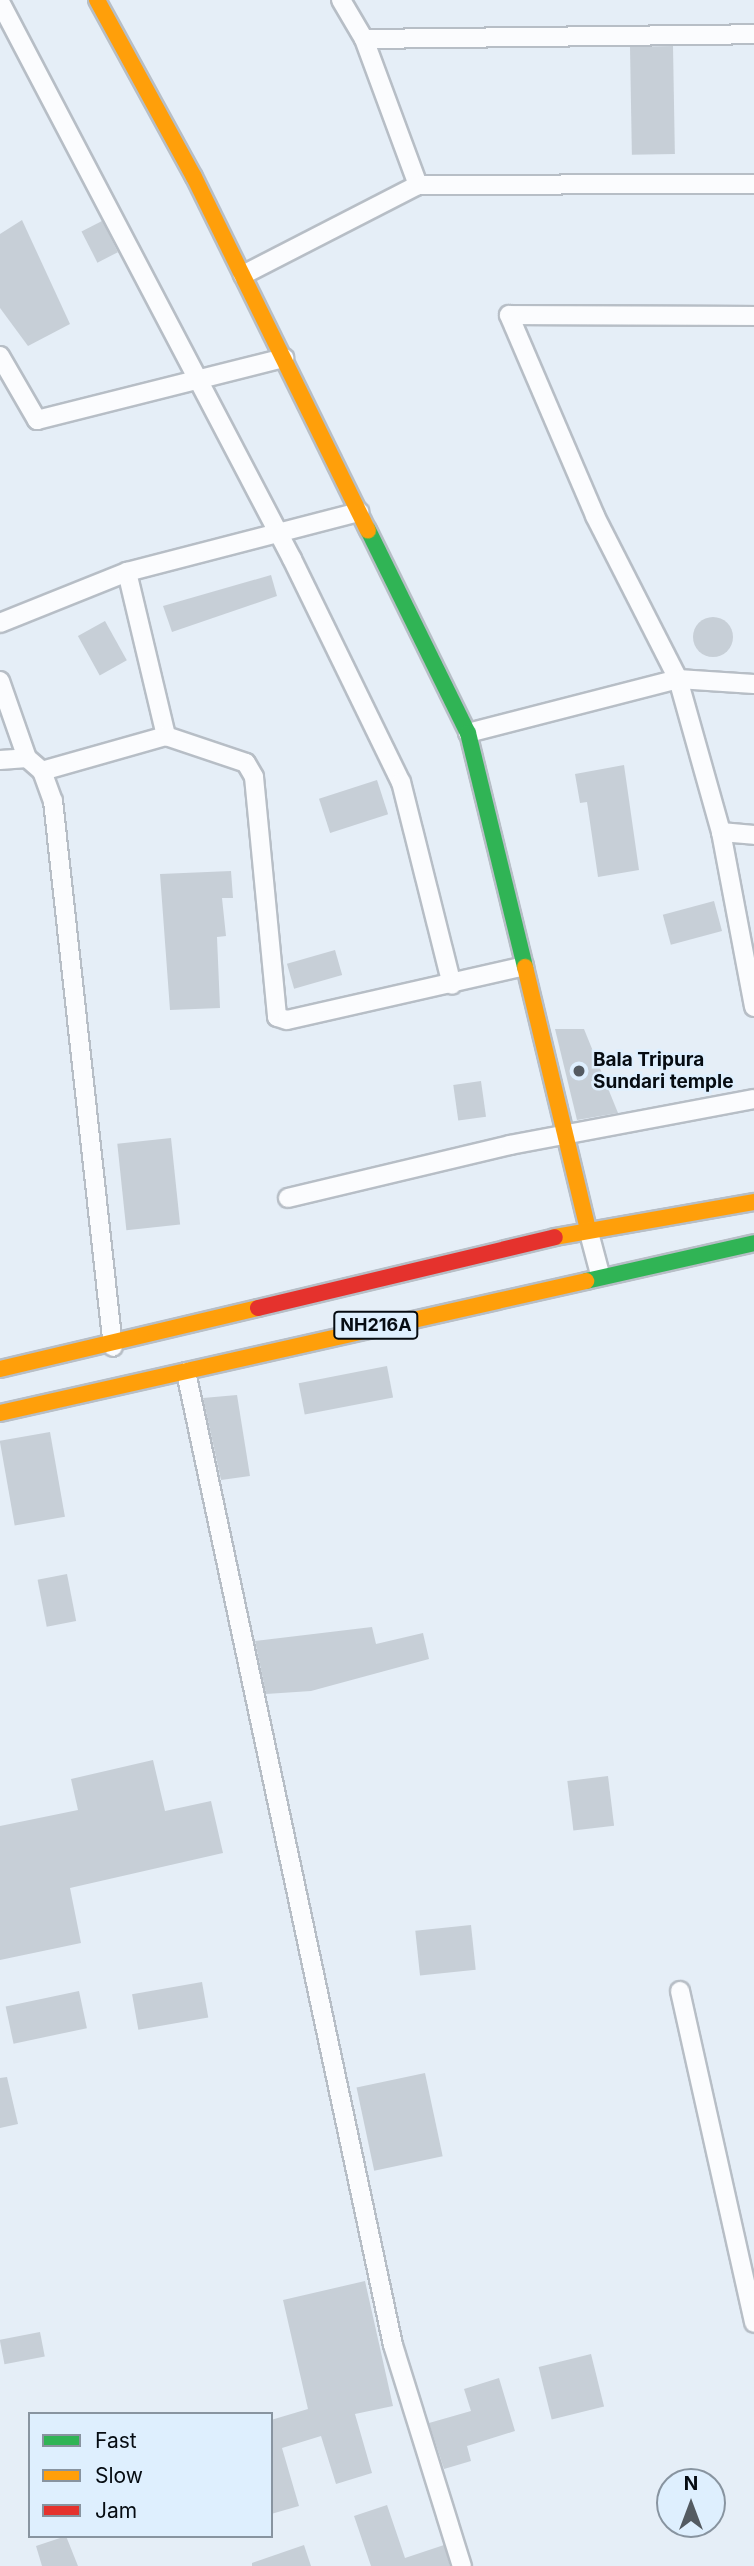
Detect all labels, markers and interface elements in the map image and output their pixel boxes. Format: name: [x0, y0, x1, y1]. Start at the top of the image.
place label: Bala Tripura Sundari temple: [593, 1049, 734, 1093]
marker: Bala Tripura Sundari temple: [571, 1063, 587, 1079]
road number: NH216A: [332, 1310, 420, 1340]
legend: [28, 2412, 273, 2538]
text: Fast: [95, 2428, 137, 2453]
text: Slow: [95, 2463, 143, 2488]
north arrow: [656, 2468, 726, 2538]
text: N: [684, 2472, 698, 2495]
text: Jam: [95, 2498, 137, 2523]

